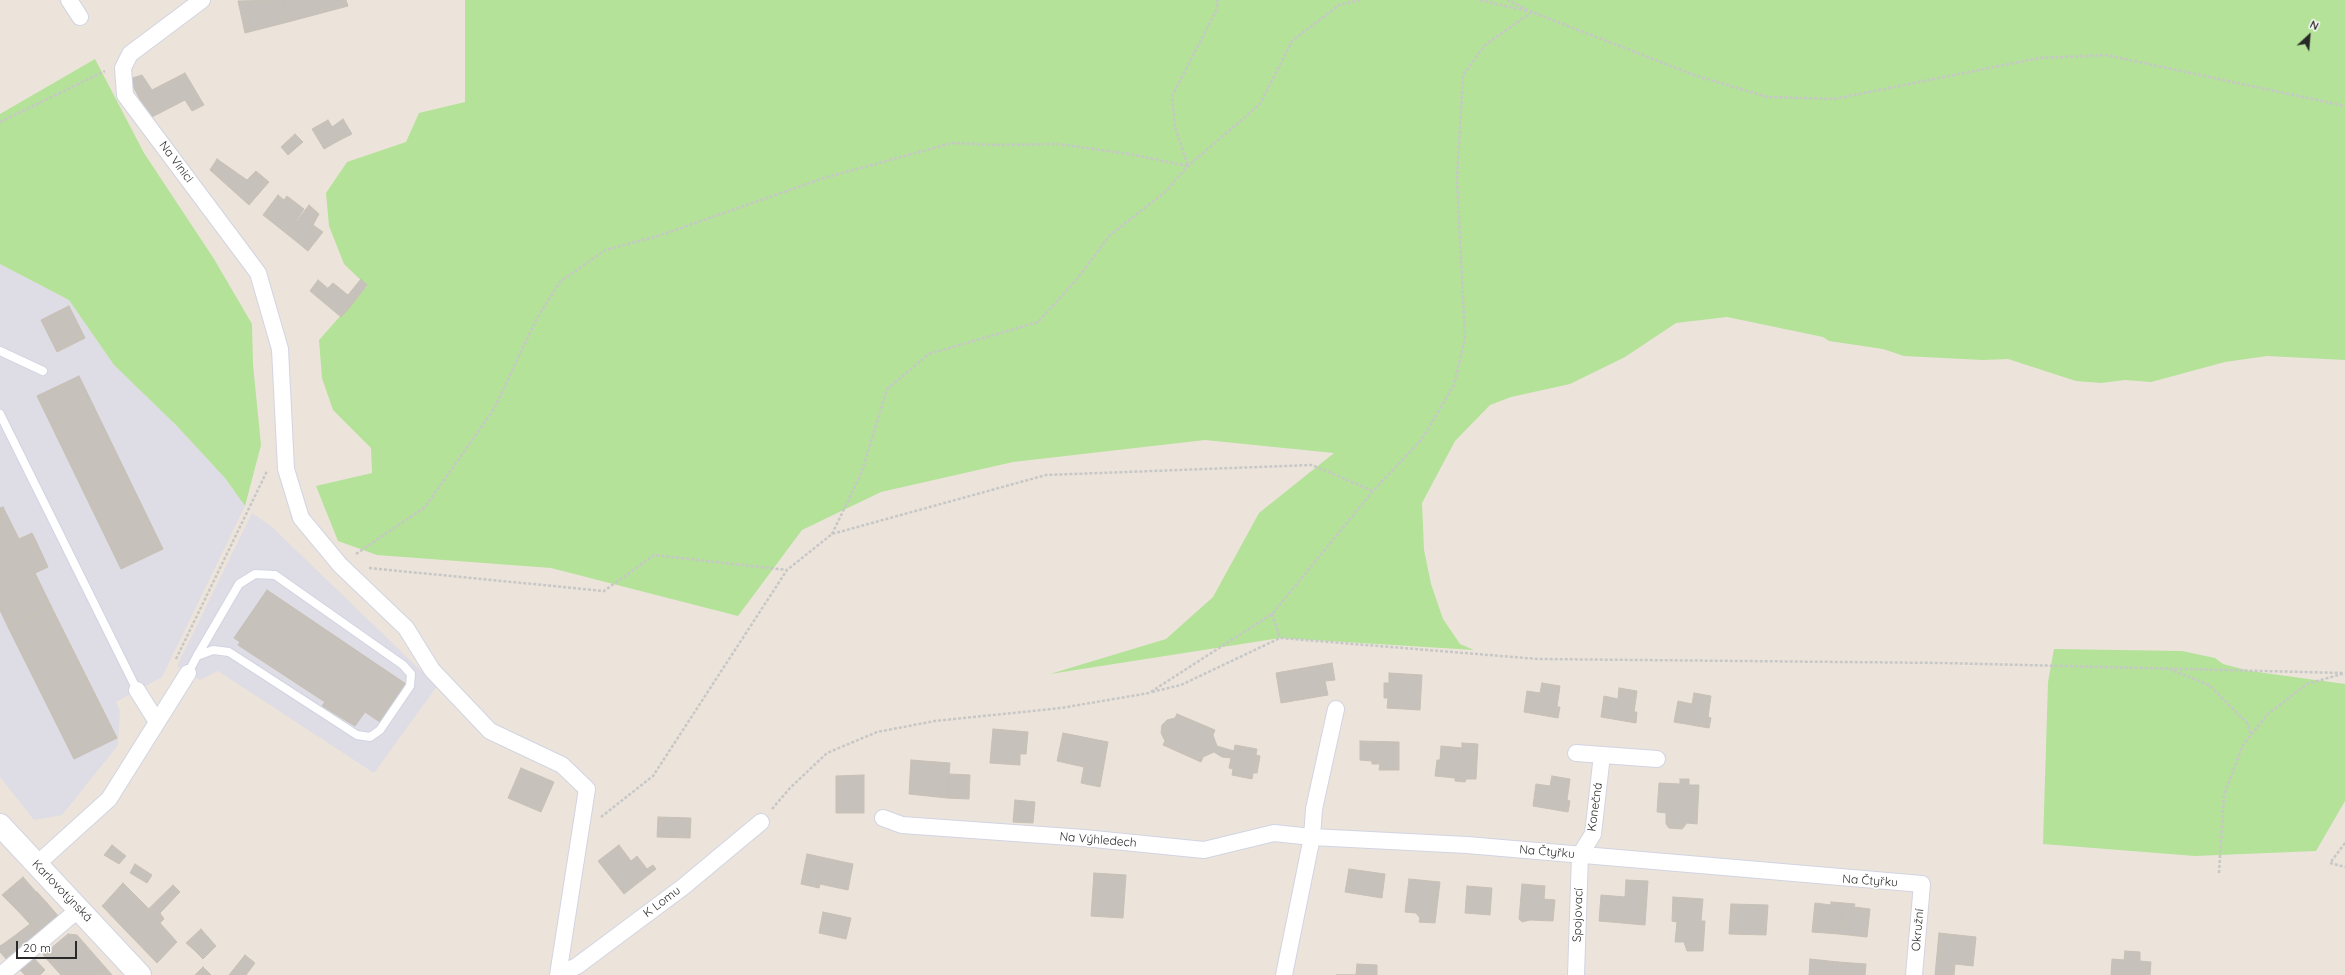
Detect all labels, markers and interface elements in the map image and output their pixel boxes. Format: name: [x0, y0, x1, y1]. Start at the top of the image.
north arrow: [2289, 16, 2329, 56]
text: N: [2308, 17, 2321, 33]
street label: Na Vinici: [156, 138, 196, 186]
street label: Konečná: [1584, 782, 1606, 832]
street label: Na Výhledech: [1059, 829, 1137, 851]
street label: Na Čtyřku: [1519, 842, 1575, 862]
street label: Karlovotýnská: [29, 857, 95, 925]
street label: Na Čtyřku: [1842, 872, 1898, 890]
street label: K Lomu: [641, 883, 683, 921]
street label: Spojovací: [1570, 888, 1586, 942]
street label: Okružní: [1909, 908, 1927, 952]
scale bar: [18, 933, 79, 959]
text: 20 m: [23, 940, 51, 955]

